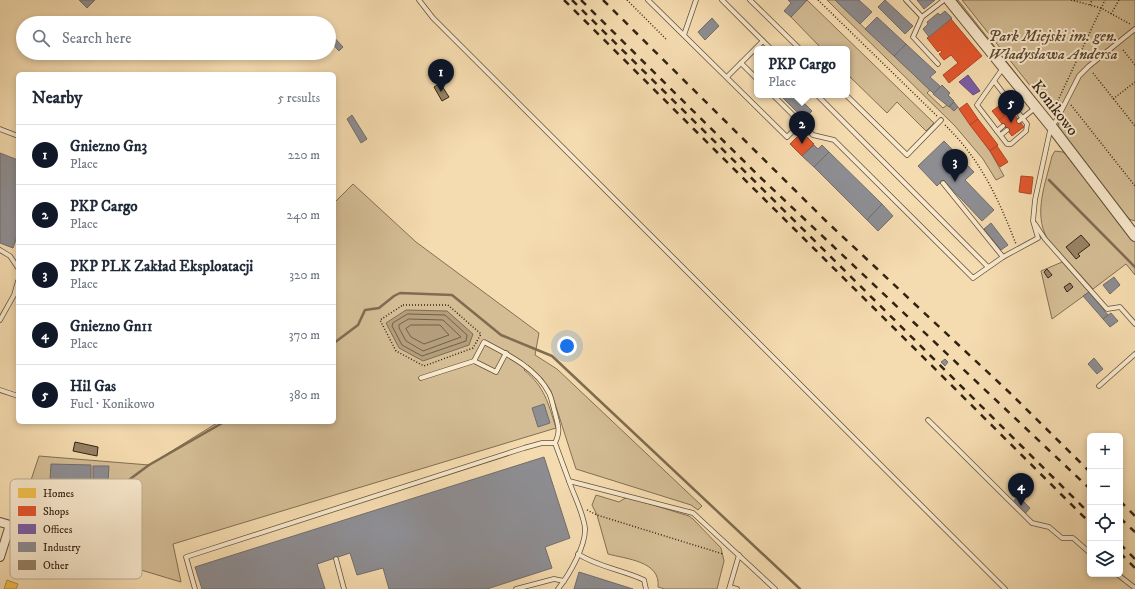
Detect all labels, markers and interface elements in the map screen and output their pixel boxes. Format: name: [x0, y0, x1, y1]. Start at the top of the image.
search box: [16, 16, 336, 60]
park label: Park Miejski im. gen. Władysława Andersa: [988, 26, 1118, 64]
icon: search: [30, 27, 52, 49]
text: Search here: [62, 29, 131, 48]
popup: [754, 46, 850, 98]
text: PKP Cargo: [768, 55, 836, 74]
pin: 1: [428, 59, 454, 92]
text: Place: [768, 74, 796, 90]
street label: Konikowo: [1027, 76, 1083, 140]
text: Nearby: [32, 87, 82, 109]
text: 5 results: [278, 90, 320, 106]
pin: 5: [998, 90, 1024, 123]
pin: 2: [789, 111, 815, 144]
text: Gniezno Gn3: [70, 137, 147, 156]
text: 1: [43, 147, 47, 163]
text: 220 m: [288, 147, 320, 163]
pin: 3: [942, 149, 968, 182]
text: Place: [70, 156, 98, 172]
text: PKP Cargo: [70, 197, 138, 216]
text: 2: [42, 207, 48, 223]
text: 240 m: [287, 207, 320, 223]
text: Place: [70, 216, 98, 232]
text: PKP PLK Zakład Eksploatacji: [70, 257, 253, 276]
text: 3: [43, 267, 47, 283]
text: 320 m: [289, 267, 320, 283]
text: Place: [70, 276, 98, 292]
text: Gniezno Gn11: [70, 317, 153, 336]
text: 4: [41, 327, 49, 343]
text: 370 m: [289, 327, 320, 343]
text: Place: [70, 336, 98, 352]
your location: [557, 336, 577, 356]
text: Hil Gas: [70, 377, 116, 396]
text: 5: [42, 387, 48, 403]
text: 380 m: [289, 387, 320, 403]
text: Fuel · Konikowo: [70, 396, 155, 412]
map controls: [1087, 433, 1123, 577]
button: +: [1087, 433, 1123, 469]
button: −: [1087, 469, 1123, 505]
pin: 4: [1008, 473, 1034, 506]
legend: [10, 479, 142, 579]
text: Homes: [43, 487, 74, 501]
text: Shops: [43, 505, 69, 519]
button: locate: [1087, 505, 1123, 541]
text: Offices: [43, 523, 73, 537]
text: Industry: [43, 541, 81, 555]
button: layers: [1087, 541, 1123, 577]
text: Other: [43, 559, 70, 573]

